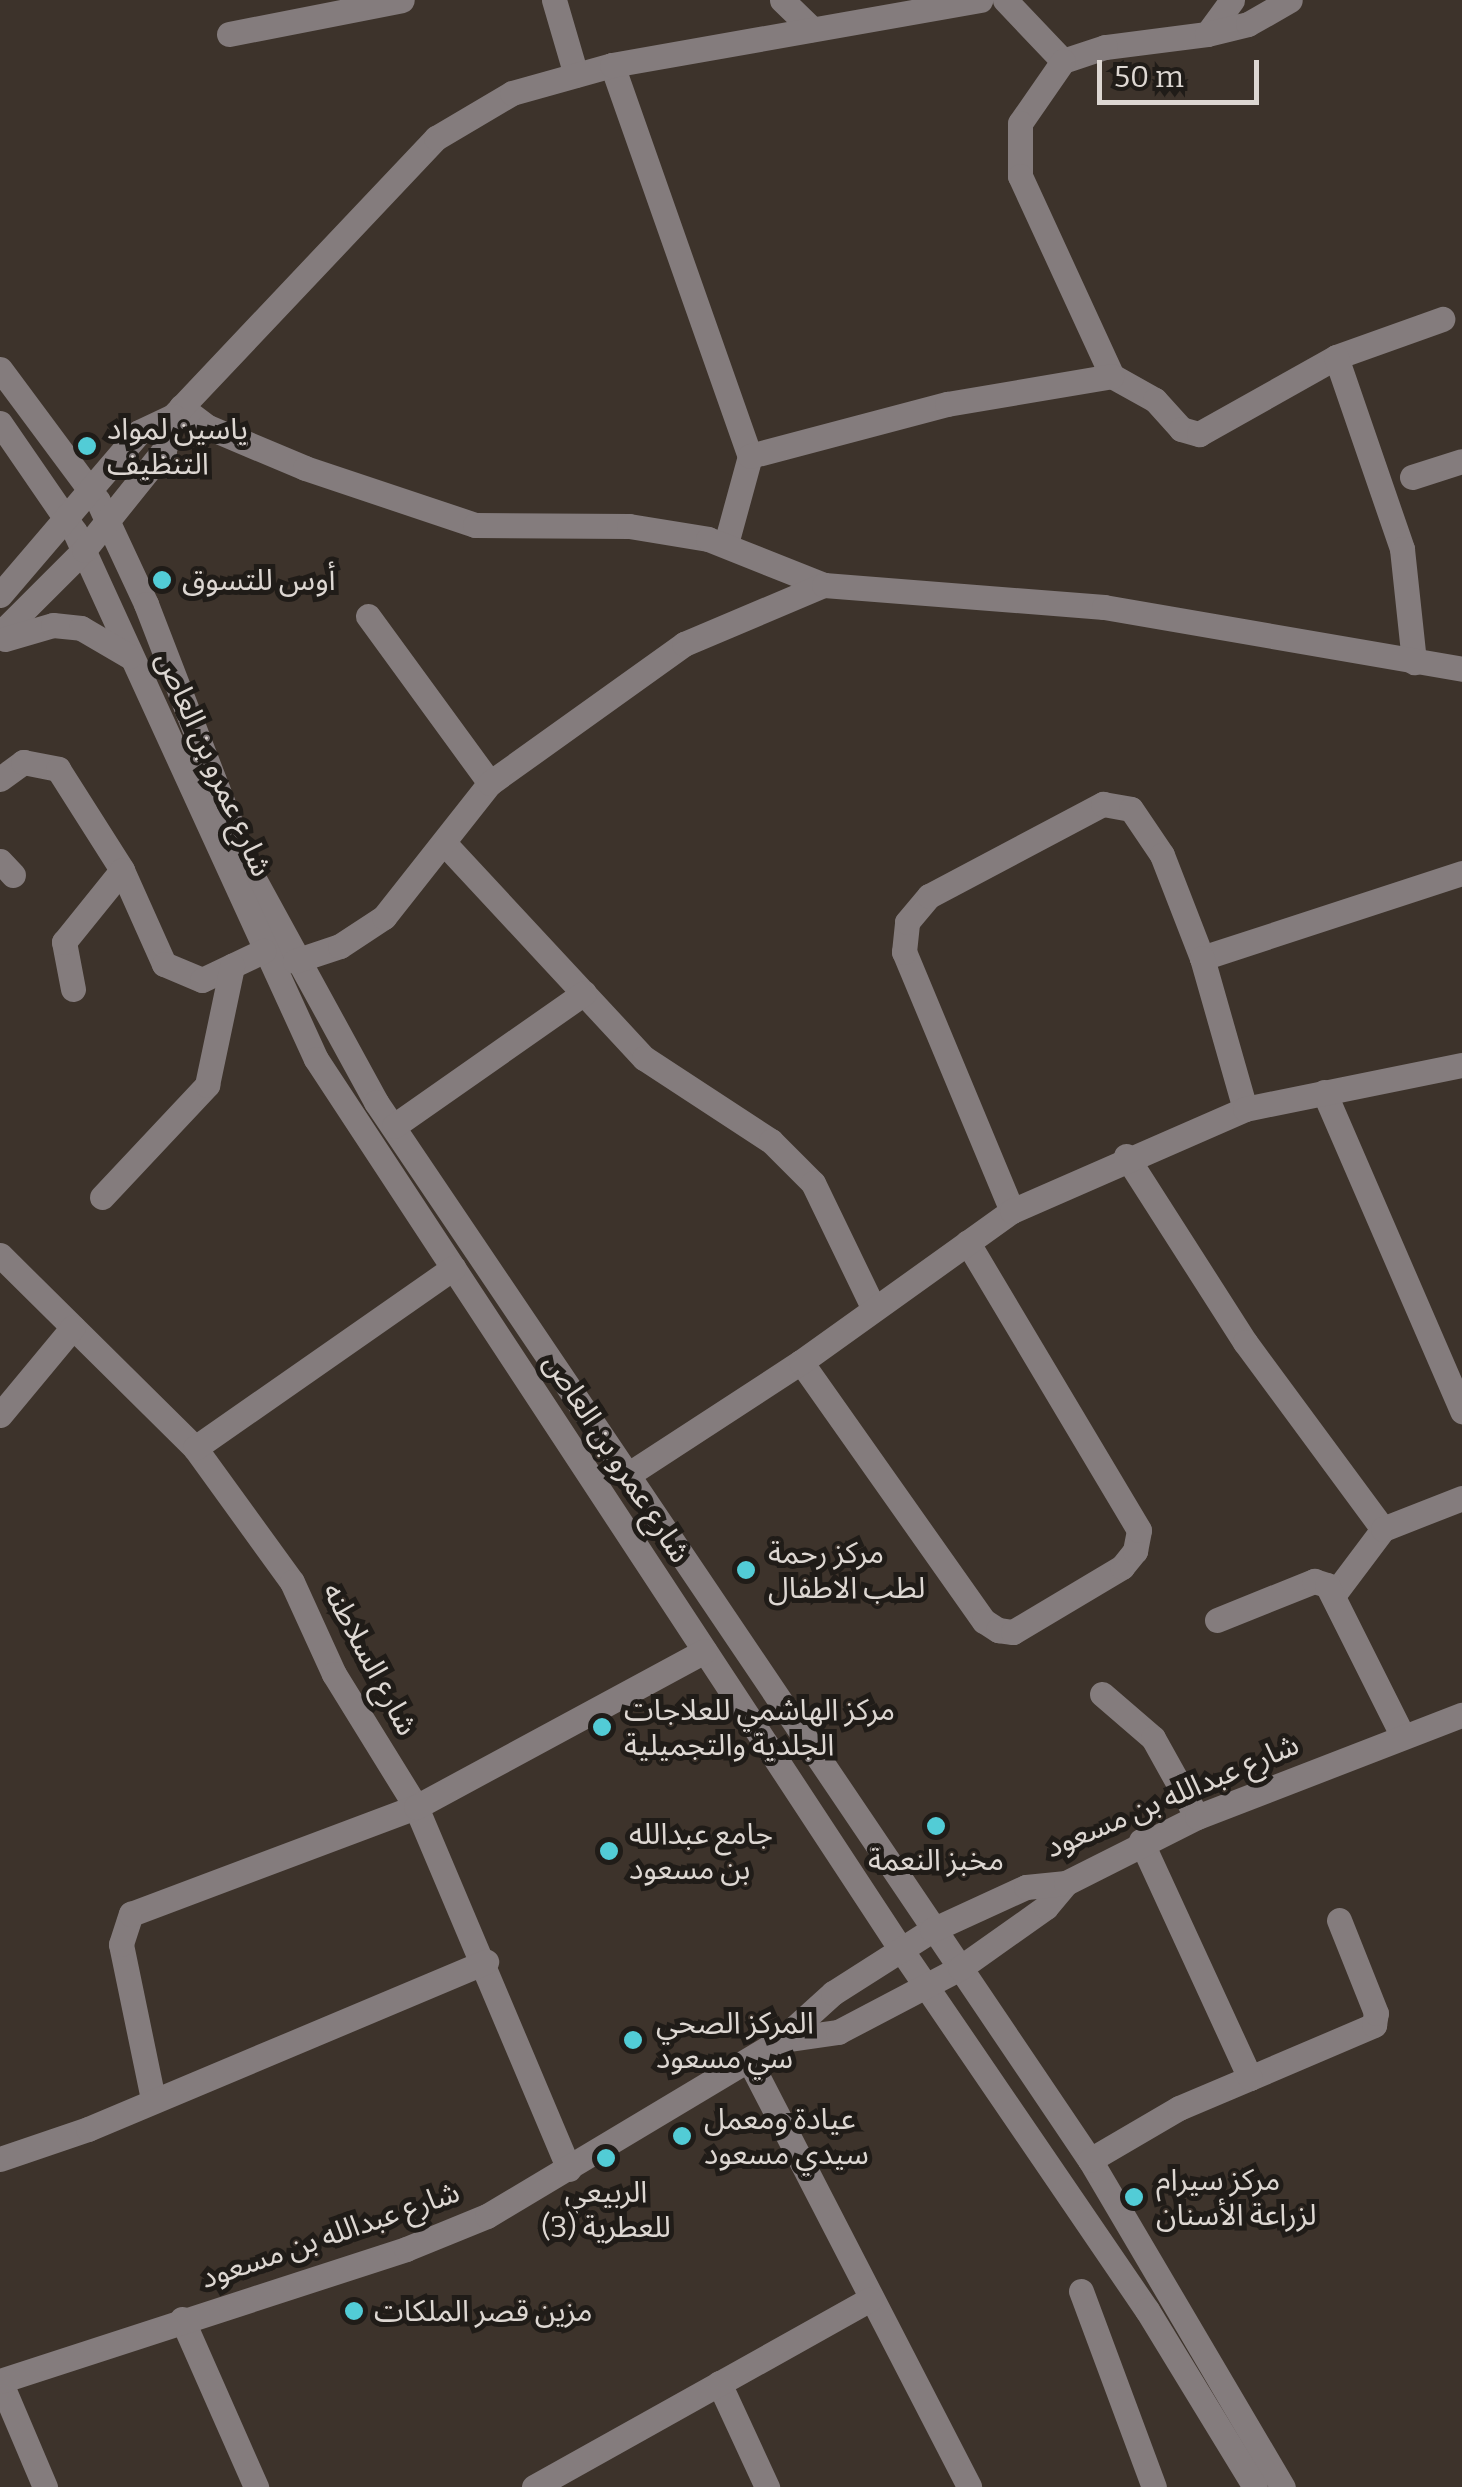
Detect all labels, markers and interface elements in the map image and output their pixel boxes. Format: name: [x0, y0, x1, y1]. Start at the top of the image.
scale bar: [1102, 40, 1264, 102]
text: 50 m: [1114, 59, 1184, 95]
place label: ياسين لمواد التنظيف: [107, 411, 248, 482]
marker: ياسين لمواد التنظيف: [76, 435, 98, 457]
place label: أوس للتسوق: [182, 562, 336, 598]
marker: أوس للتسوق: [151, 569, 173, 591]
street label: شارع عمرو بن العاص: [148, 646, 280, 882]
street label: شارع عمرو بن العاص: [536, 1346, 698, 1570]
place label: مركز رحمة لطب الاطفال: [768, 1535, 925, 1606]
marker: مركز رحمة لطب الاطفال: [733, 1557, 759, 1583]
street label: شارع السلاطنه: [315, 1576, 425, 1742]
place label: مركز الهاشمي للعلاجات الجلدية والتجميلية: [624, 1692, 895, 1762]
marker: مركز الهاشمي للعلاجات الجلدية والتجميلية: [589, 1714, 615, 1740]
street label: شارع عبدالله بن مسعود: [1040, 1726, 1304, 1866]
marker: مخبز النعمة: [925, 1815, 947, 1837]
place label: جامع عبدالله بن مسعود: [629, 1816, 773, 1886]
marker: جامع عبدالله بن مسعود: [598, 1840, 620, 1862]
place label: مخبز النعمة: [868, 1842, 1004, 1878]
place label: المركز الصحي سي مسعود: [656, 2005, 814, 2076]
marker: المركز الصحي سي مسعود: [620, 2027, 646, 2053]
place label: عيادة ومعمل سيدي مسعود: [704, 2101, 869, 2172]
marker: عيادة ومعمل سيدي مسعود: [669, 2123, 695, 2149]
marker: الربيعي (3) للعطرية: [595, 2147, 617, 2169]
place label: مركز سيرام لزراعة الأسنان: [1156, 2162, 1316, 2232]
street label: شارع عبدالله بن مسعود: [196, 2174, 464, 2296]
place label: الربيعي (3) للعطرية: [541, 2174, 671, 2244]
marker: مركز سيرام لزراعة الأسنان: [1121, 2184, 1147, 2210]
place label: مزين قصر الملكات: [374, 2293, 592, 2329]
marker: مزين قصر الملكات: [343, 2300, 365, 2322]

